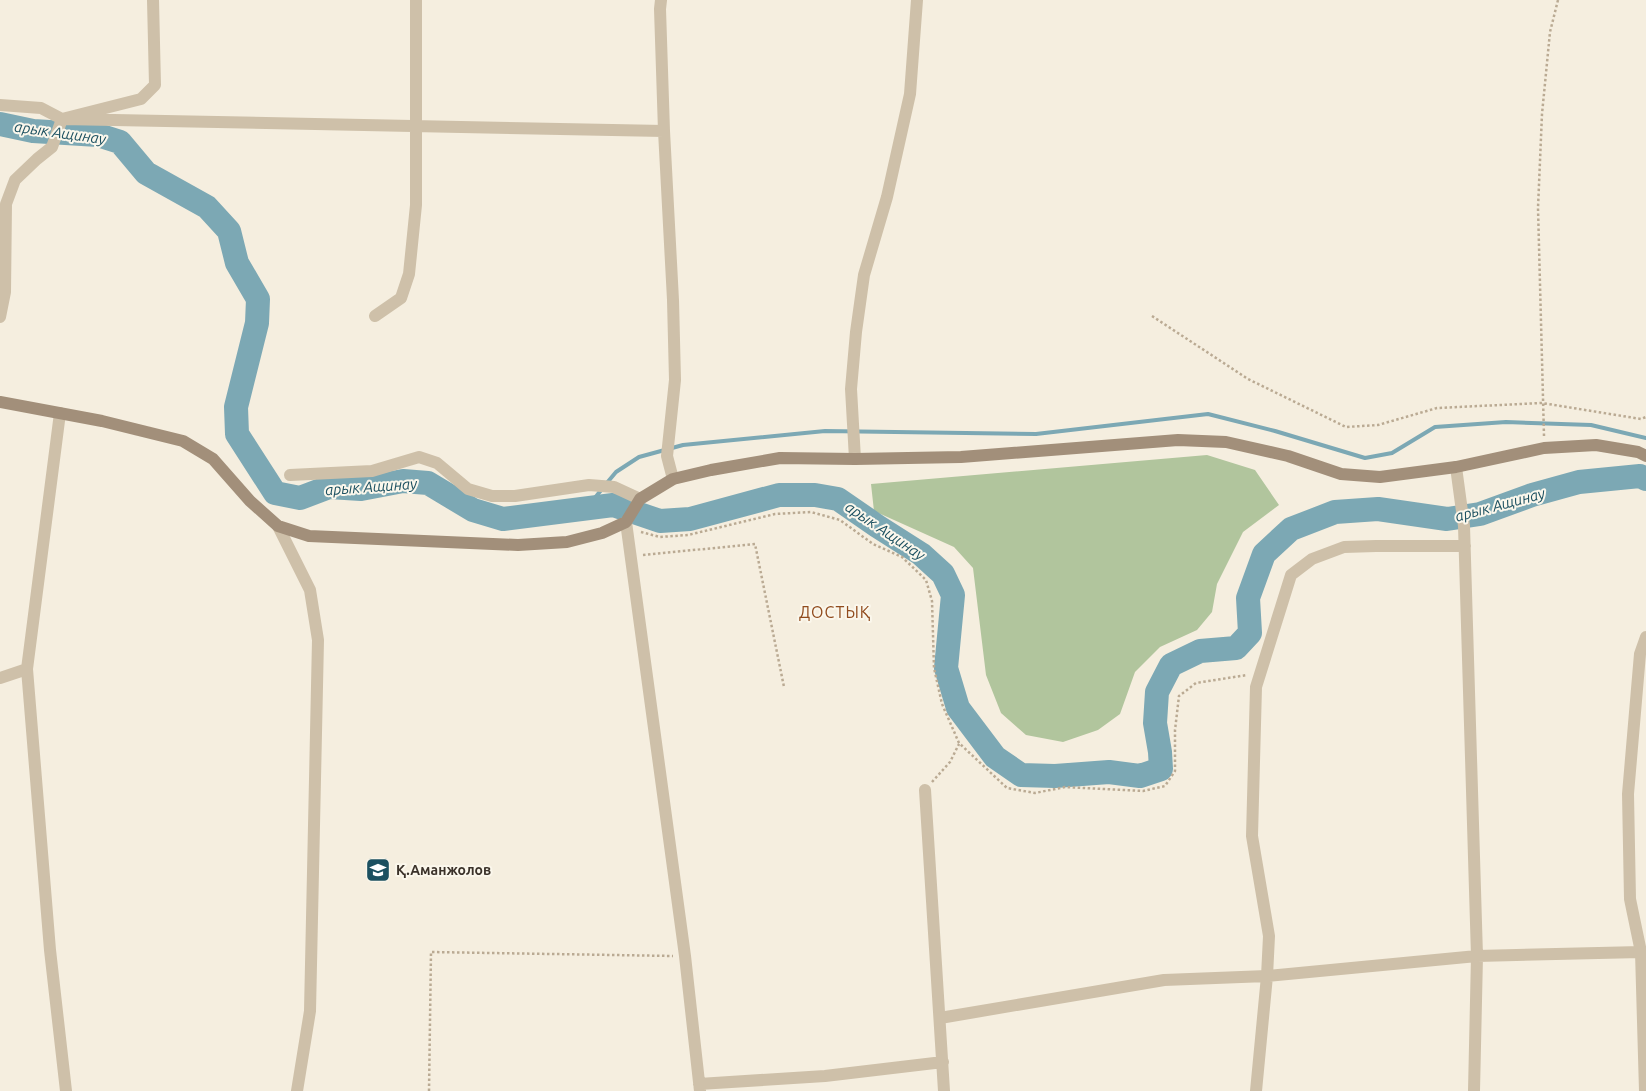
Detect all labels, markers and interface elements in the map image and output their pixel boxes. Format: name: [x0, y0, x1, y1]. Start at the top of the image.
water label: арык Ащинау: [13, 118, 108, 147]
water label: арык Ащинау: [324, 475, 418, 498]
water label: арык Ащинау: [1453, 484, 1547, 525]
water label: арык Ащинау: [842, 498, 929, 564]
district label: ДОСТЫҚ: [799, 603, 871, 621]
school or university icon: Қ.Аманжолов: [365, 857, 391, 883]
place label: Қ.Аманжолов: [396, 862, 491, 878]

